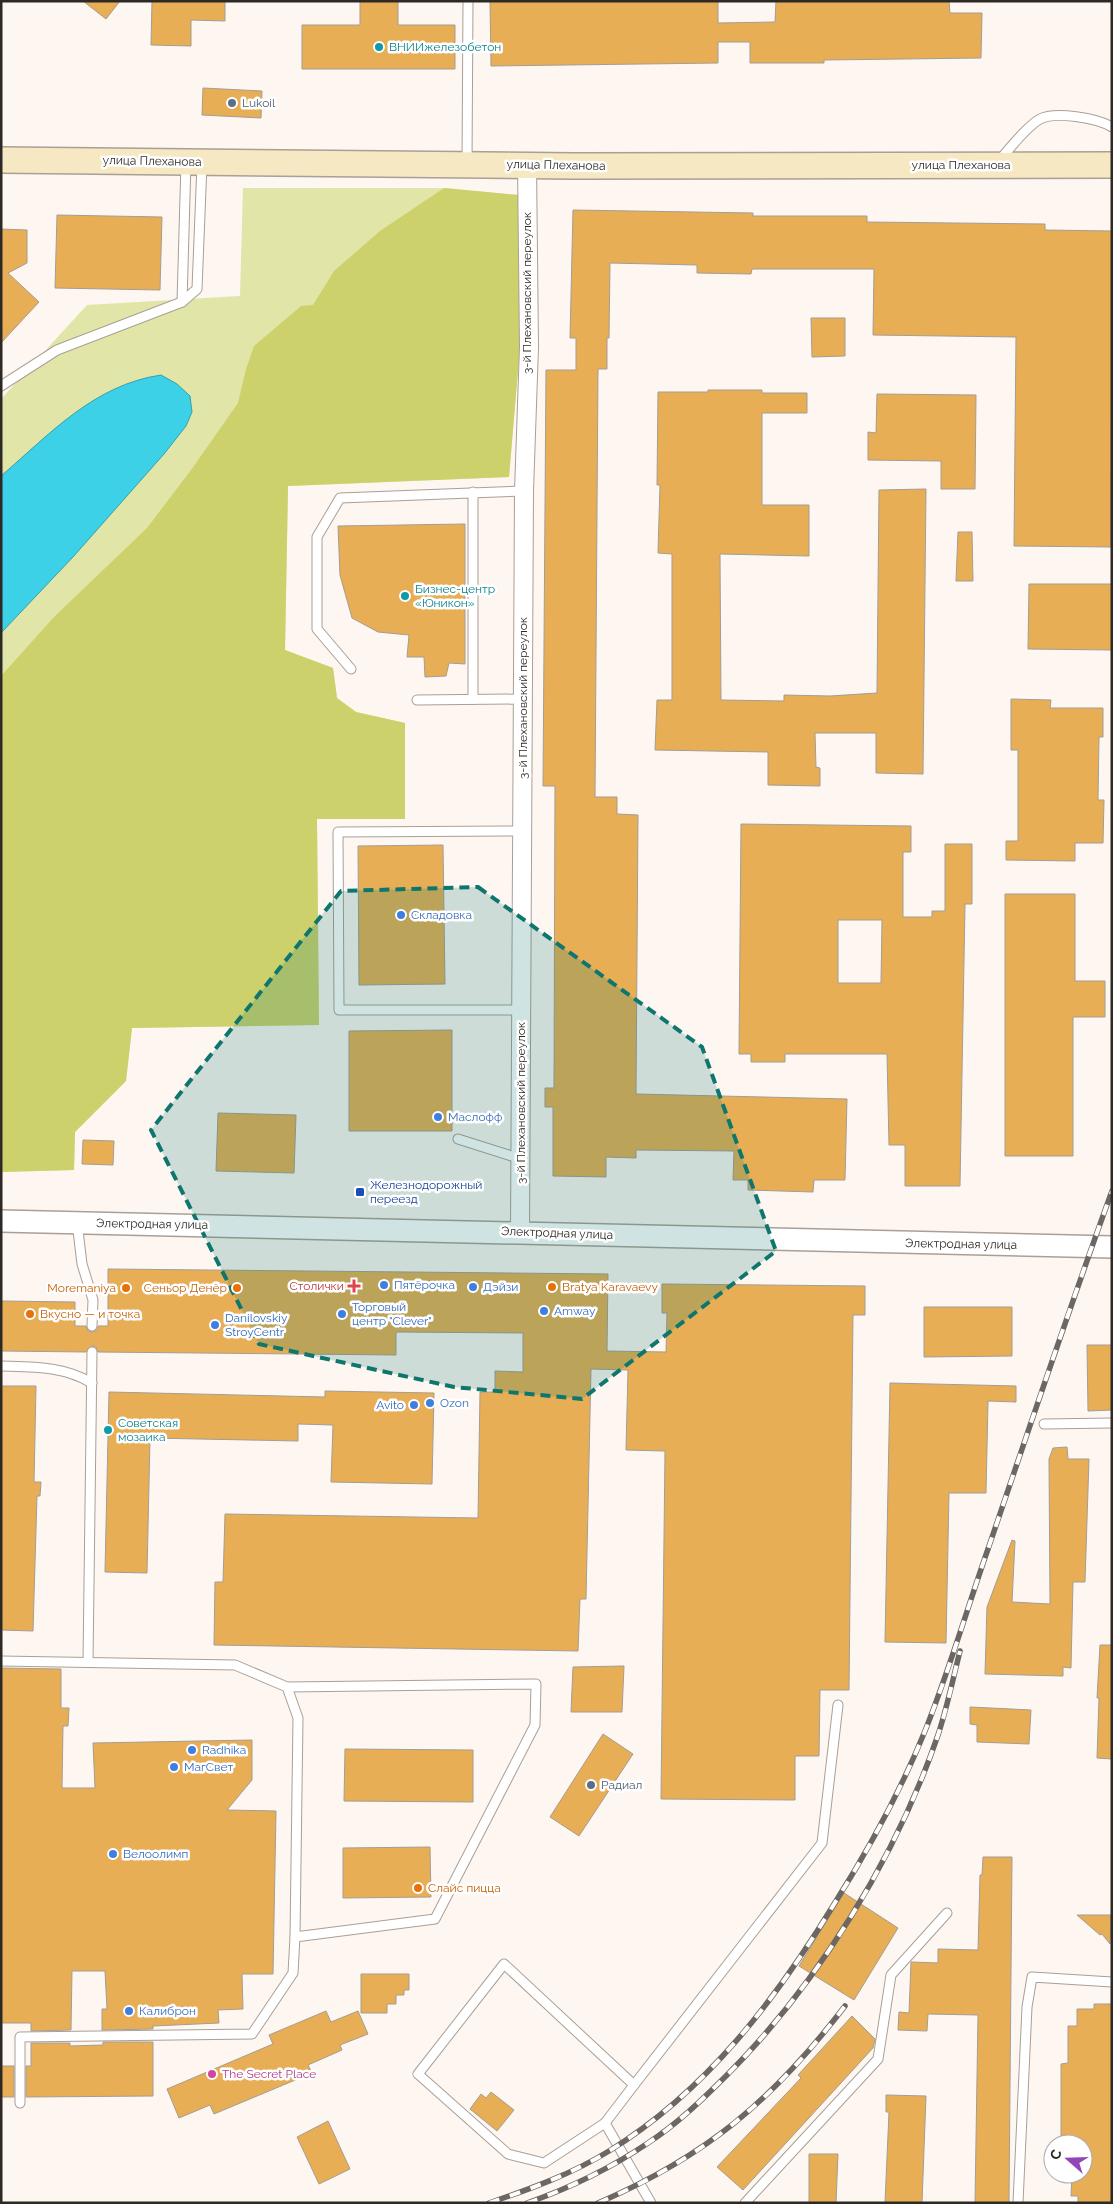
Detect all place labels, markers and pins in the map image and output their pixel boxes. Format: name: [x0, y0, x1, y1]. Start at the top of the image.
place label: ВНИИжелезобетон: [389, 40, 501, 54]
marker: ВНИИжелезобетон: [373, 41, 385, 53]
place label: Lukoil: [242, 96, 276, 110]
marker: Lukoil: [226, 97, 238, 109]
place label: Бизнес-центр «Юникон»: [415, 582, 495, 610]
marker: Бизнес-центр «Юникон»: [399, 590, 411, 602]
place label: Складовка: [411, 908, 472, 922]
marker: Складовка: [395, 909, 407, 921]
place label: Маслофф: [448, 1110, 502, 1124]
marker: Маслофф: [432, 1111, 444, 1123]
place label: Железнодорожный переезд: [370, 1178, 482, 1206]
marker: Железнодорожный переезд: [354, 1186, 366, 1198]
place label: Пятёрочка: [394, 1278, 455, 1292]
place label: Столички: [289, 1279, 344, 1293]
marker: Пятёрочка: [378, 1279, 390, 1291]
marker: Столички: [348, 1280, 360, 1292]
place label: Дэйзи: [483, 1280, 518, 1294]
place label: Bratya Karavaevy: [562, 1280, 658, 1294]
place label: Moremaniya: [47, 1281, 116, 1295]
place label: Сеньор Денёр: [144, 1281, 227, 1295]
marker: Дэйзи: [467, 1281, 479, 1293]
marker: Bratya Karavaevy: [546, 1281, 558, 1293]
marker: Moremaniya: [120, 1282, 132, 1294]
marker: Сеньор Денёр: [231, 1282, 243, 1294]
place label: Торговый центр "Clever": [352, 1300, 432, 1328]
place label: Amway: [554, 1304, 596, 1318]
marker: Amway: [538, 1305, 550, 1317]
place label: Вкусно — и точка: [40, 1307, 140, 1321]
marker: Вкусно — и точка: [24, 1308, 36, 1320]
marker: Торговый центр "Clever": [336, 1308, 348, 1320]
place label: Danilovskiy StroyCentr: [225, 1311, 288, 1339]
marker: Danilovskiy StroyCentr: [209, 1319, 221, 1331]
place label: Ozon: [440, 1396, 469, 1410]
marker: Ozon: [424, 1397, 436, 1409]
place label: Avito: [376, 1398, 404, 1412]
marker: Avito: [408, 1399, 420, 1411]
place label: Советская мозаика: [118, 1416, 178, 1444]
marker: Советская мозаика: [102, 1424, 114, 1436]
place label: Radhika: [202, 1743, 246, 1757]
marker: Radhika: [186, 1744, 198, 1756]
place label: МагСвет: [184, 1760, 234, 1774]
marker: МагСвет: [168, 1761, 180, 1773]
place label: Радиал: [601, 1778, 642, 1792]
marker: Радиал: [585, 1779, 597, 1791]
place label: Велоолимп: [123, 1847, 188, 1861]
marker: Велоолимп: [107, 1848, 119, 1860]
place label: Слайс пицца: [428, 1881, 501, 1895]
marker: Слайс пицца: [412, 1882, 424, 1894]
place label: Калиброн: [139, 2004, 196, 2018]
marker: Калиброн: [123, 2005, 135, 2017]
place label: The Secret Place: [222, 2067, 316, 2081]
marker: The Secret Place: [206, 2068, 218, 2080]

